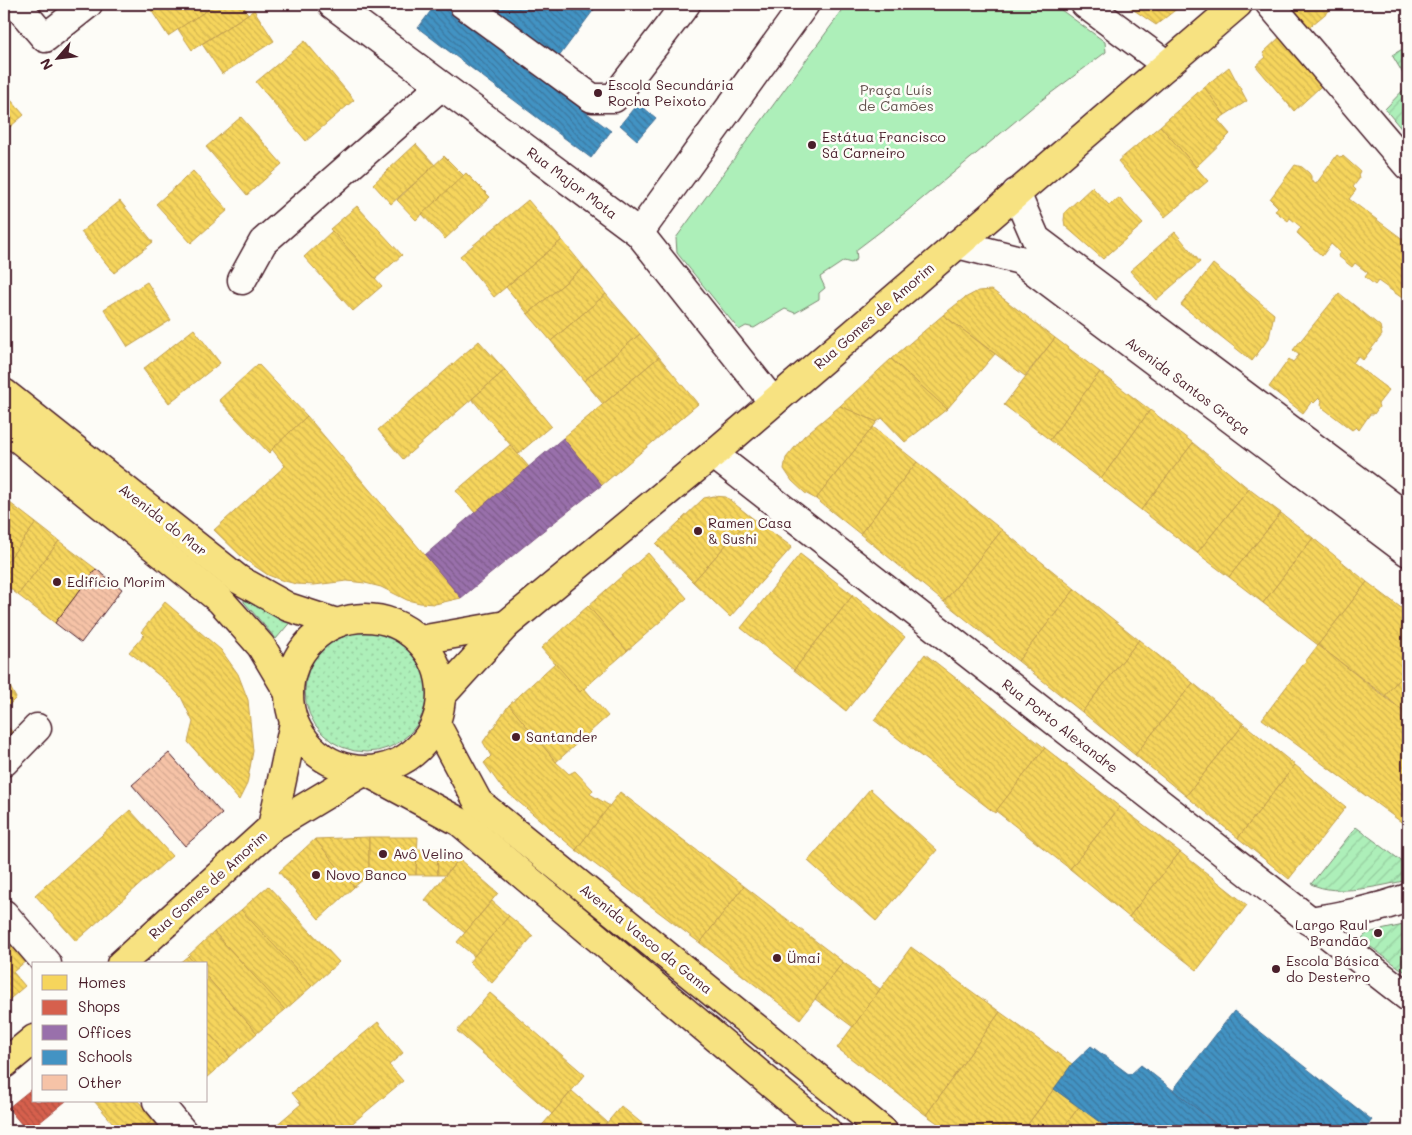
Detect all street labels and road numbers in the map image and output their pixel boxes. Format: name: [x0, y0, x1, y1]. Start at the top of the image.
street label: Rua Major Mota: [523, 142, 621, 223]
street label: Rua Gomes de Amorim: [810, 258, 938, 373]
street label: Avenida Santos Graça: [1122, 332, 1255, 439]
street label: Avenida do Mar: [115, 479, 211, 560]
street label: Rua Porto Alexandre: [998, 674, 1122, 777]
street label: Rua Gomes de Amorim: [144, 826, 271, 943]
street label: Avenida Vasco da Gama: [576, 879, 716, 998]

